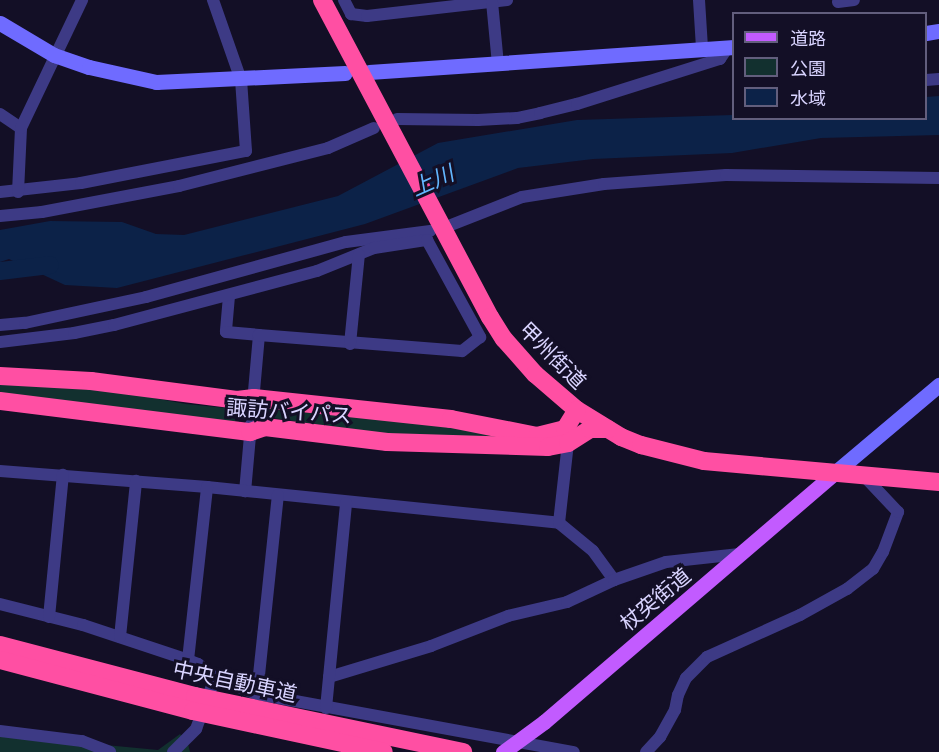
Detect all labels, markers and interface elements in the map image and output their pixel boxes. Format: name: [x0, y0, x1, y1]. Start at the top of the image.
legend: [732, 12, 927, 120]
text: 道路: [790, 27, 826, 49]
text: 公園: [790, 57, 826, 79]
text: 水域: [790, 87, 826, 109]
water label: 上川: [407, 159, 457, 201]
street label: 甲州街道: [514, 316, 592, 394]
street label: 諏訪バイパス: [225, 394, 353, 428]
street label: 杖突街道: [615, 562, 695, 636]
street label: 中央自動車道: [171, 656, 299, 706]

